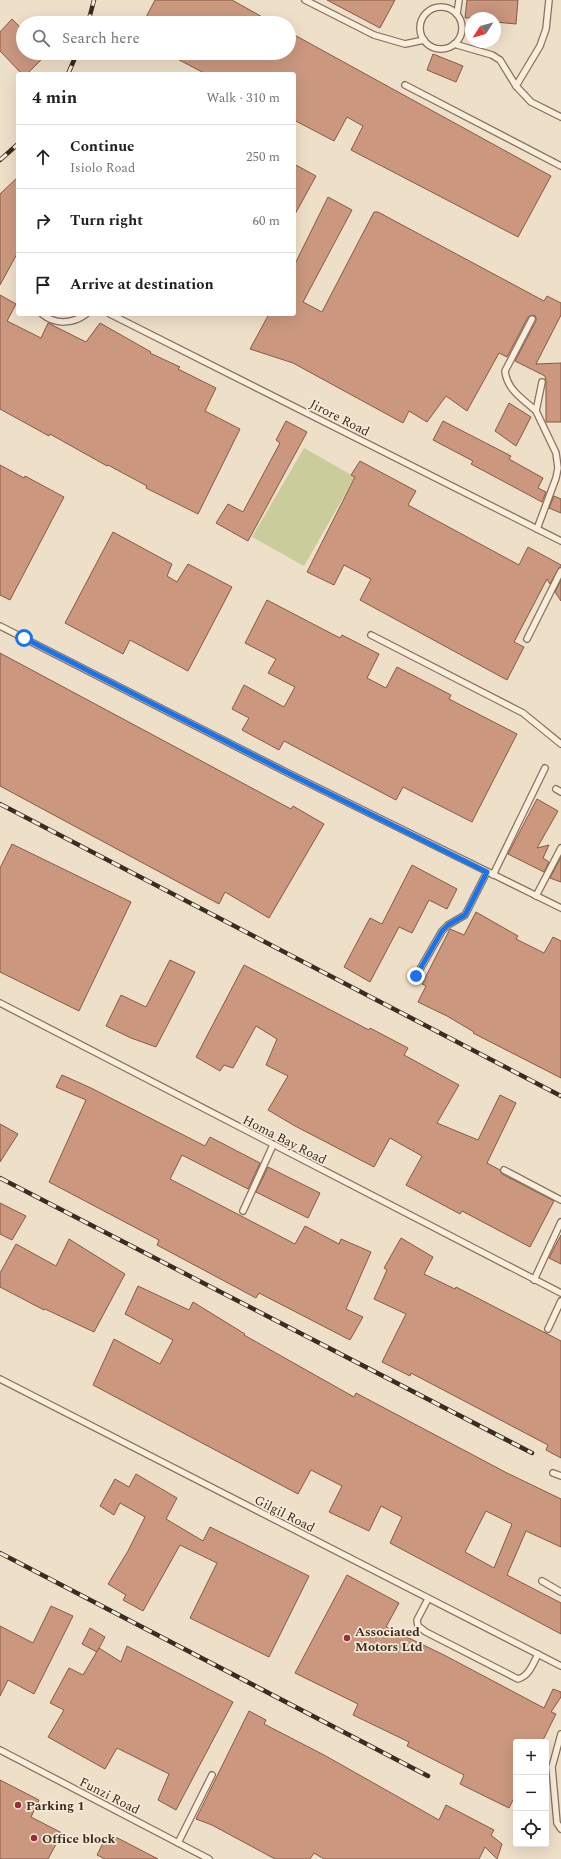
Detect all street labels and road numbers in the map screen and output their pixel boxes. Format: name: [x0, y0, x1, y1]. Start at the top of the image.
street label: Jirore Road: [306, 394, 373, 442]
street label: Homa Bay Road: [239, 1110, 330, 1170]
street label: Gilgil Road: [251, 1490, 318, 1538]
street label: Funzi Road: [76, 1772, 143, 1820]

